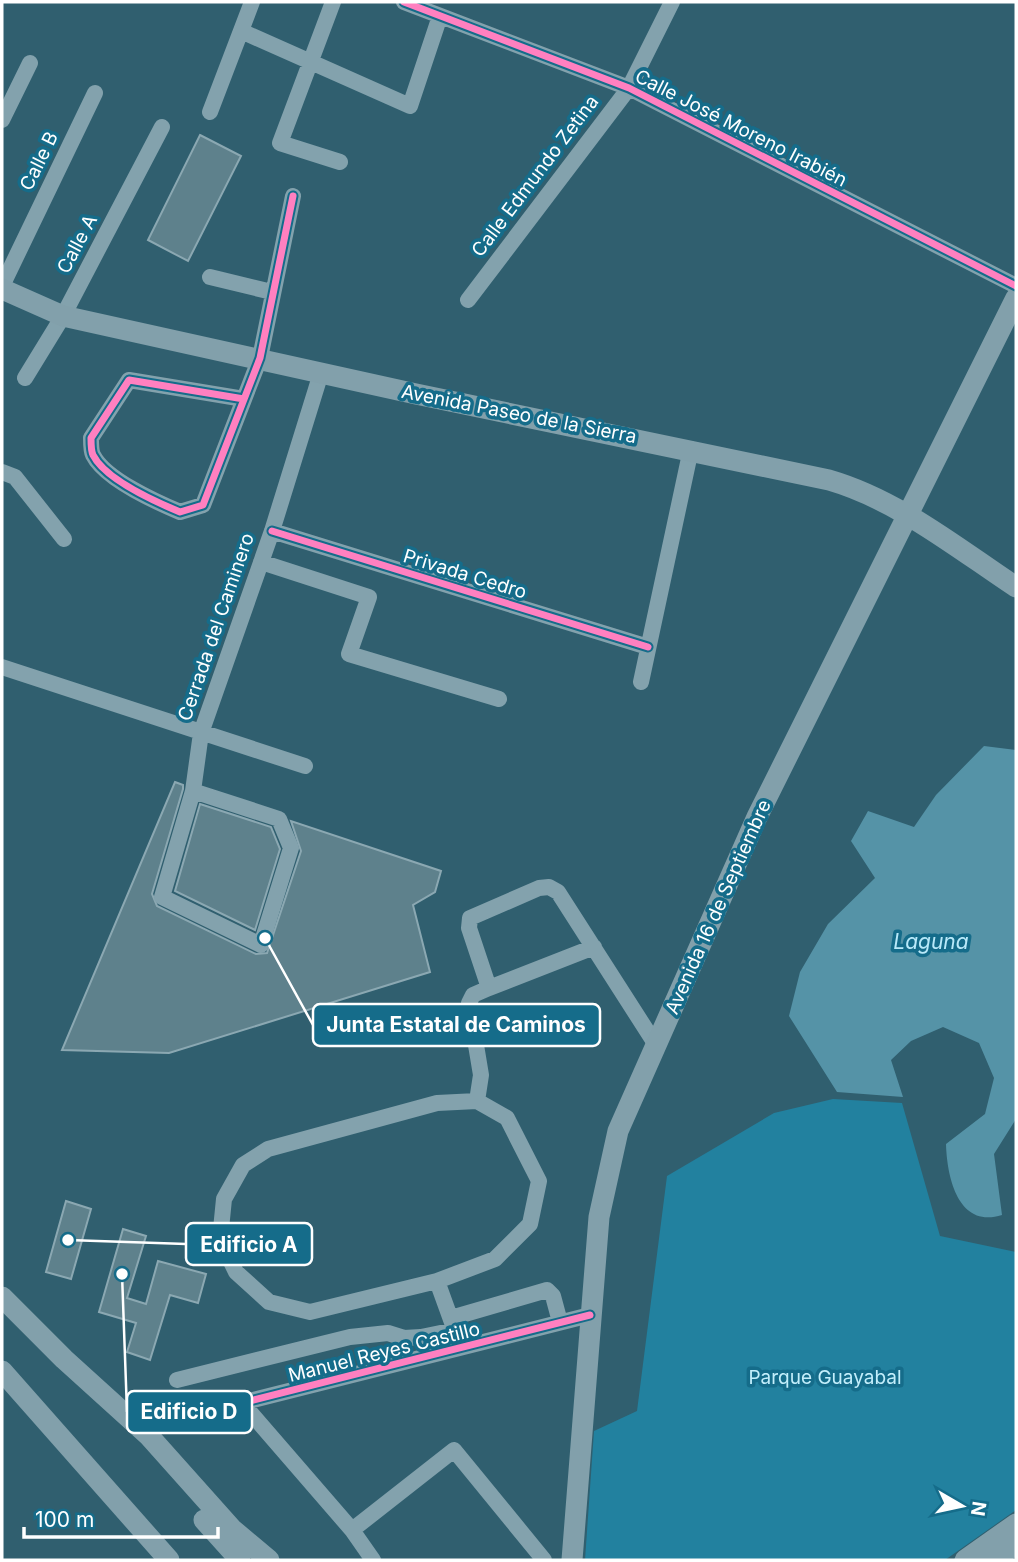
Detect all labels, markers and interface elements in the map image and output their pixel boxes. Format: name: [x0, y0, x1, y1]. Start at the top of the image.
street label: Calle José Moreno Irabién: [631, 64, 851, 192]
street label: Calle Edmundo Zetina: [467, 91, 603, 261]
street label: Calle B: [15, 128, 63, 194]
street label: Calle A: [52, 211, 102, 277]
street label: Avenida Paseo de la Sierra: [399, 380, 639, 448]
street label: Cerrada del Caminero: [173, 530, 259, 724]
street label: Privada Cedro: [400, 544, 530, 604]
street label: Avenida 16 de Septiembre: [660, 796, 776, 1018]
water label: Laguna: [893, 929, 969, 954]
callout: Junta Estatal de Caminos: [313, 1004, 600, 1046]
text: Junta Estatal de Caminos: [326, 1012, 586, 1037]
callout: Edificio A: [186, 1223, 312, 1265]
text: Edificio A: [200, 1232, 298, 1257]
street label: Manuel Reyes Castillo: [286, 1317, 482, 1387]
park label: Parque Guayabal: [748, 1366, 902, 1389]
callout: Edificio D: [127, 1391, 252, 1433]
text: Edificio D: [141, 1399, 237, 1424]
north arrow: [927, 1471, 997, 1541]
scale bar: [24, 1496, 219, 1540]
text: N: [966, 1500, 991, 1518]
text: 100 m: [35, 1507, 94, 1532]

